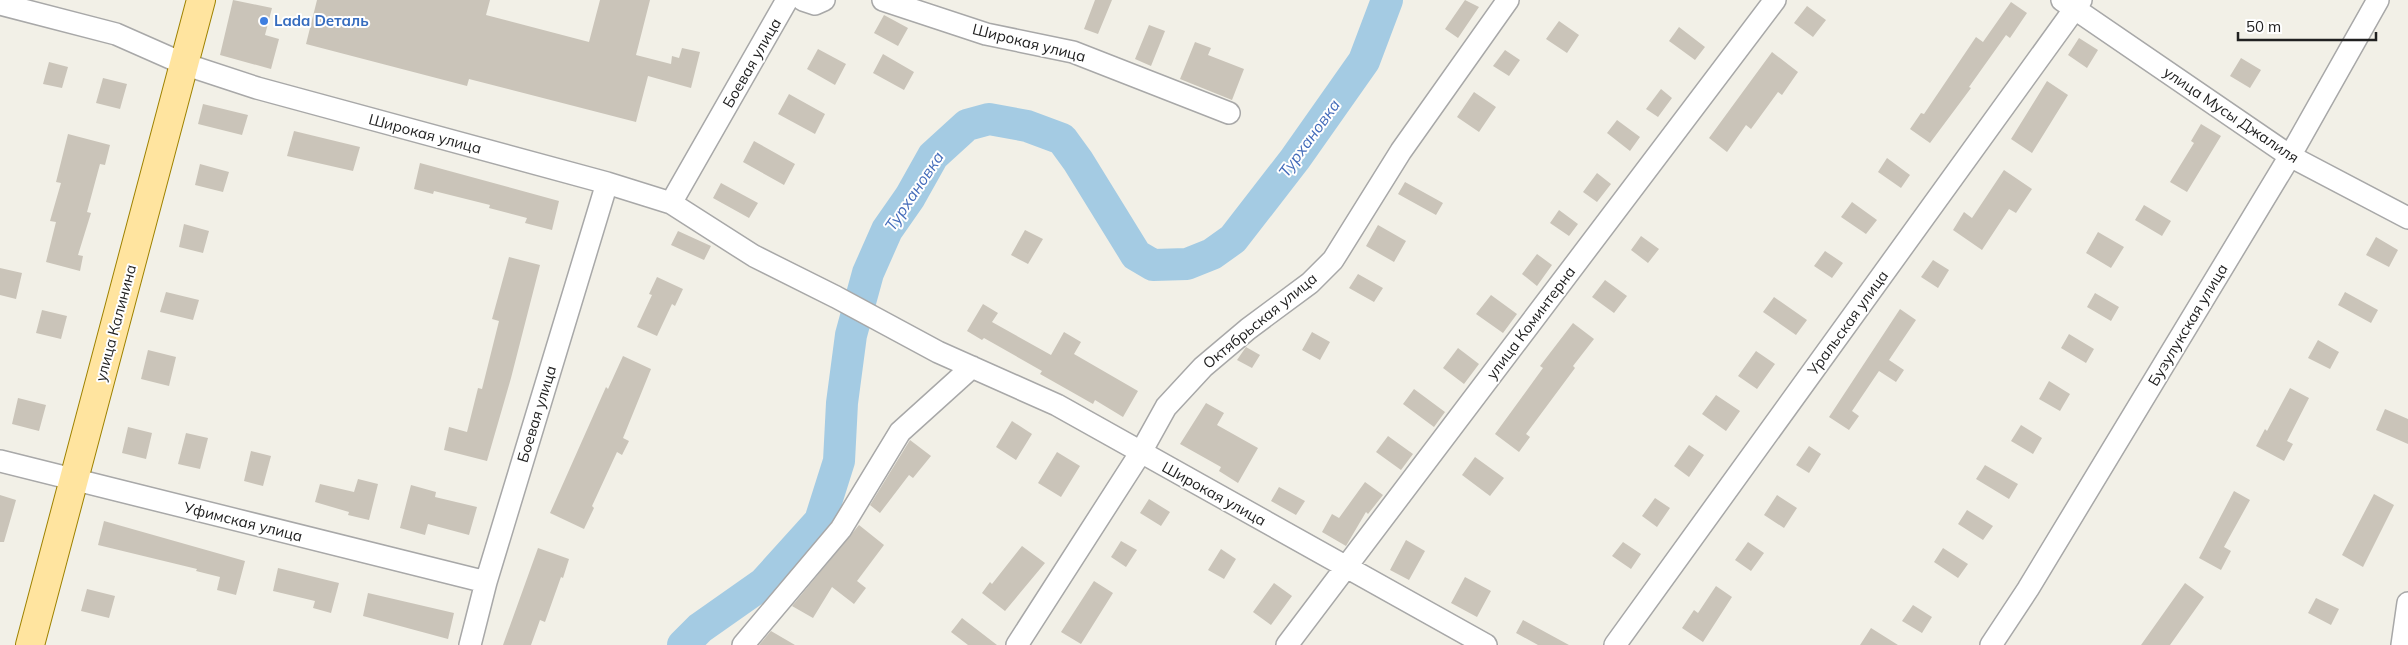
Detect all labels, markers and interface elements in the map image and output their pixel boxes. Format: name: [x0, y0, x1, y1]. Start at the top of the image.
scale bar: [2238, 10, 2376, 42]
place label: Lada Dеталь: [274, 11, 369, 30]
street label: Боевая улица: [718, 14, 785, 111]
marker: Lada Dеталь: [258, 15, 270, 27]
text: 50 m: [2246, 17, 2281, 36]
street label: Широкая улица: [970, 19, 1088, 66]
street label: улица Мусы Джалиля: [2160, 62, 2303, 167]
water label: Турхановка: [1274, 95, 1344, 181]
street label: Широкая улица: [367, 109, 484, 158]
water label: Турхановка: [880, 147, 948, 234]
street label: Бузулукская улица: [2144, 260, 2232, 389]
street label: улица Калинина: [91, 262, 140, 383]
street label: улица Коминтерна: [1482, 262, 1579, 383]
street label: Уральская улица: [1803, 266, 1892, 380]
street label: Октябрьская улица: [1199, 269, 1321, 373]
street label: Боевая улица: [513, 363, 560, 465]
street label: Широкая улица: [1159, 457, 1270, 530]
street label: Уфимская улица: [181, 497, 305, 545]

